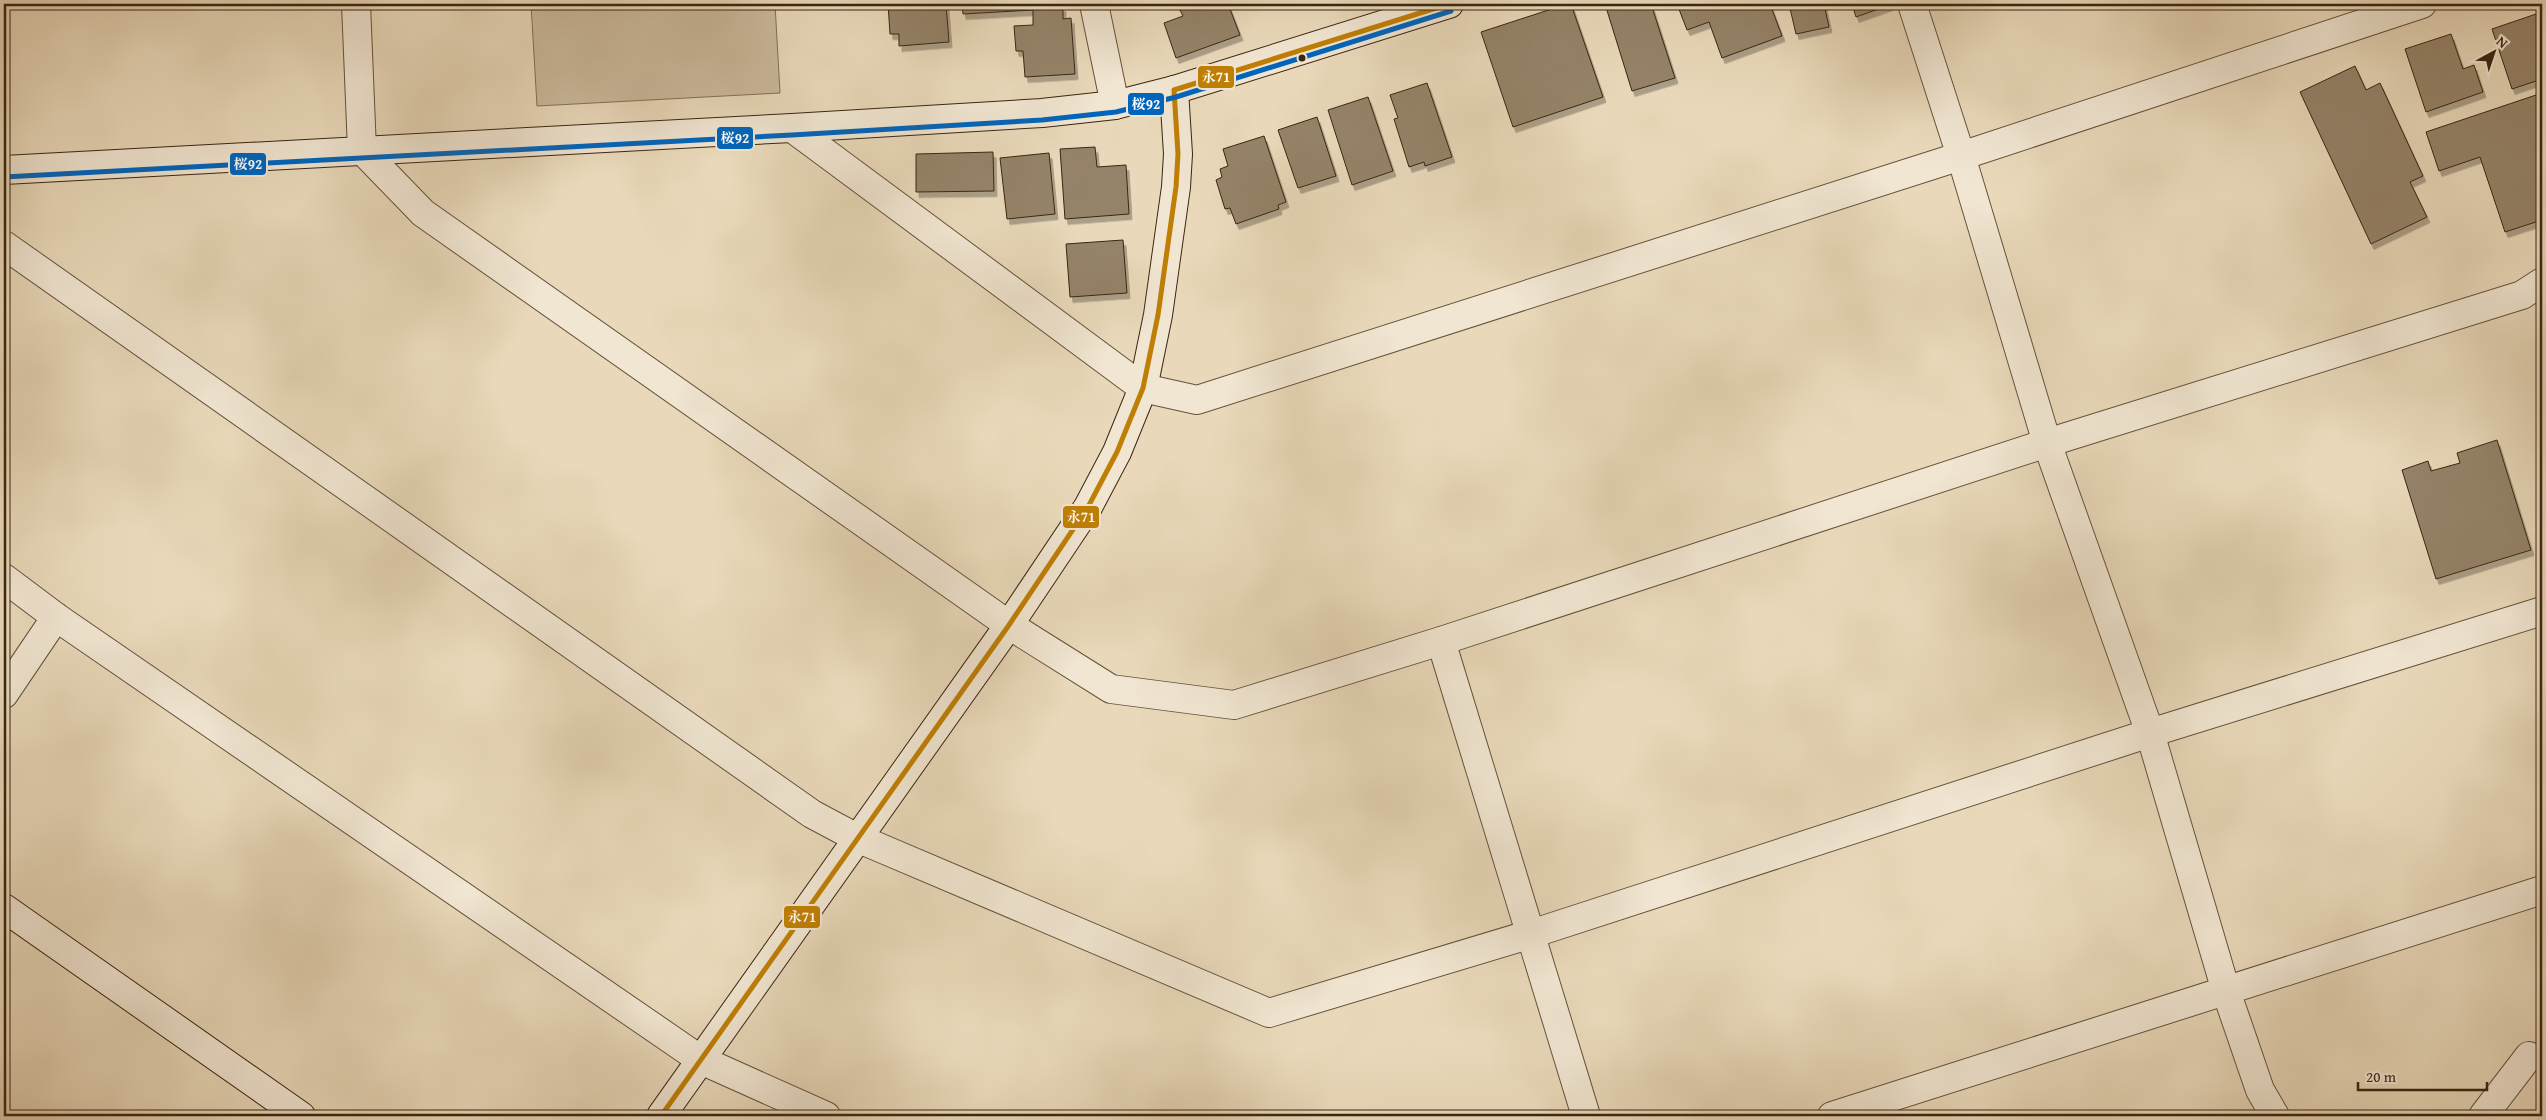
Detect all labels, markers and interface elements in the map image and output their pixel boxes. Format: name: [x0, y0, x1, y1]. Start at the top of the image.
north arrow: [2468, 28, 2518, 78]
text: N: [2492, 31, 2513, 53]
unlabelled marker: [1297, 53, 1307, 63]
line badge: 永71: [1197, 65, 1235, 89]
text: 永71: [1202, 67, 1230, 87]
line badge: 桜92: [1127, 92, 1165, 116]
text: 桜92: [1132, 94, 1160, 114]
line badge: 桜92: [716, 126, 754, 150]
text: 桜92: [721, 128, 749, 148]
line badge: 桜92: [229, 152, 267, 176]
text: 桜92: [234, 154, 262, 174]
line badge: 永71: [1062, 505, 1100, 529]
text: 永71: [1067, 507, 1095, 527]
line badge: 永71: [783, 905, 821, 929]
text: 永71: [788, 907, 816, 927]
scale bar: [2358, 1060, 2487, 1092]
text: 20 m: [2366, 1066, 2397, 1087]

